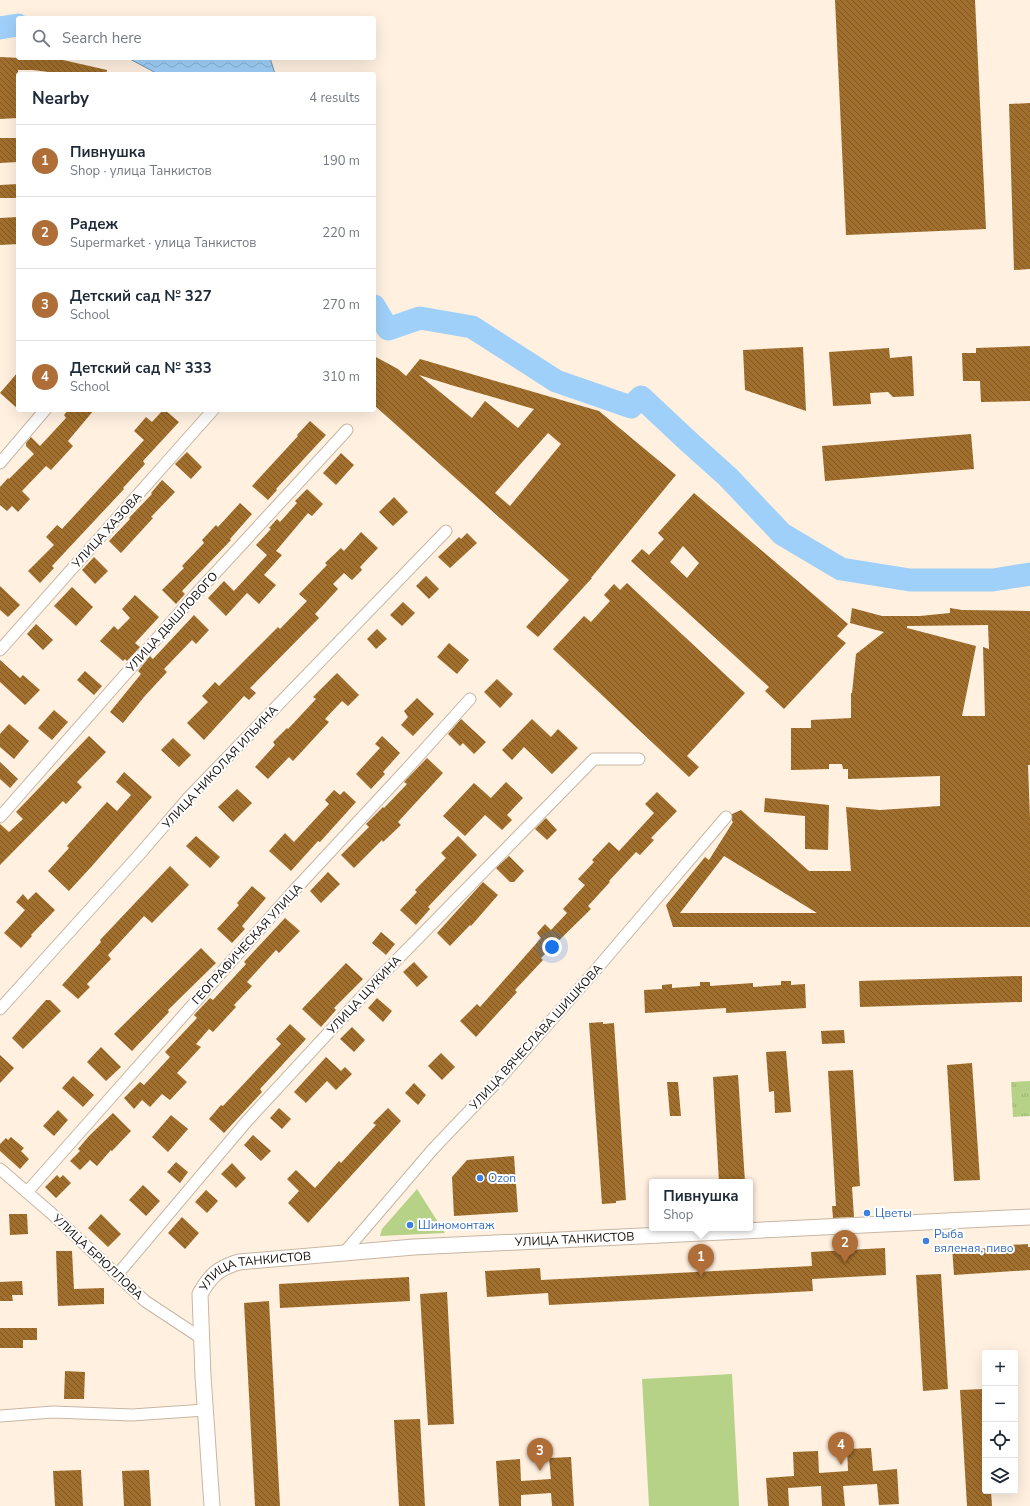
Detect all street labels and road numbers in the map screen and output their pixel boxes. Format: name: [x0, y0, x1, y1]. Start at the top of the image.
street label: УЛИЦА ХАЗОВА: [68, 488, 145, 572]
street label: УЛИЦА ДЫШЛОВОГО: [122, 568, 221, 676]
street label: УЛИЦА НИКОЛАЯ ИЛЬИНА: [158, 702, 282, 833]
street label: ГЕОГРАФИЧЕСКАЯ УЛИЦА: [188, 880, 306, 1008]
street label: УЛИЦА ЩУКИНА: [323, 952, 405, 1039]
street label: УЛИЦА ВЯЧЕСЛАВА ШИШКОВА: [465, 960, 606, 1114]
street label: УЛИЦА БРЮЛЛОВА: [49, 1210, 147, 1303]
street label: УЛИЦА ТАНКИСТОВ: [513, 1228, 635, 1250]
street label: УЛИЦА ТАНКИСТОВ: [195, 1248, 312, 1295]

